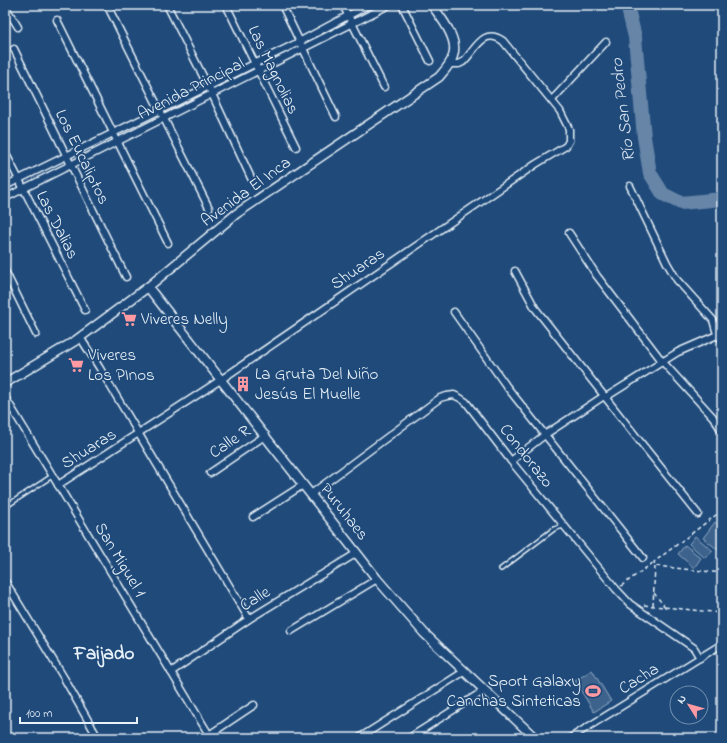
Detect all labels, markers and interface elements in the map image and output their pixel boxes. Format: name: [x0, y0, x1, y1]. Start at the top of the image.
street label: Las Magnolias: [239, 21, 305, 119]
street label: Avenida Principal: [133, 51, 249, 127]
water label: Río San Pedro: [605, 56, 643, 163]
street label: Los Eucaliptos: [48, 105, 116, 209]
street label: Avenida El Inca: [196, 151, 296, 233]
street label: Las Dalias: [29, 186, 85, 264]
street label: Shuaras: [326, 242, 390, 296]
place label: Viveres Nelly: [140, 307, 228, 333]
supermarket icon: Viveres Nelly: [120, 310, 138, 328]
place label: Viveres Los PInos: [87, 343, 155, 388]
supermarket icon: Viveres Los PInos: [67, 356, 85, 374]
place label: La Gruta Del Niño Jesús El Muelle: [255, 362, 379, 407]
building icon: La Gruta Del Niño Jesús El Muelle: [234, 375, 252, 393]
street label: Calle R: [204, 419, 256, 465]
street label: Condorazo: [493, 419, 559, 494]
street label: Shuaras: [57, 422, 121, 476]
street label: Puruhaes: [314, 478, 374, 546]
street label: San Miguel 1: [86, 518, 153, 604]
street label: Calle: [235, 580, 275, 618]
district label: Faijado: [73, 641, 134, 668]
street label: Cacha: [614, 657, 664, 701]
place label: Sport Galaxy Canchas Sinteticas: [447, 669, 581, 714]
sports icon: Sport Galaxy Canchas Sinteticas: [584, 682, 602, 700]
north arrow: [669, 685, 709, 725]
text: N: [673, 692, 690, 707]
scale bar: [20, 699, 137, 725]
text: 100 m: [26, 705, 53, 723]

